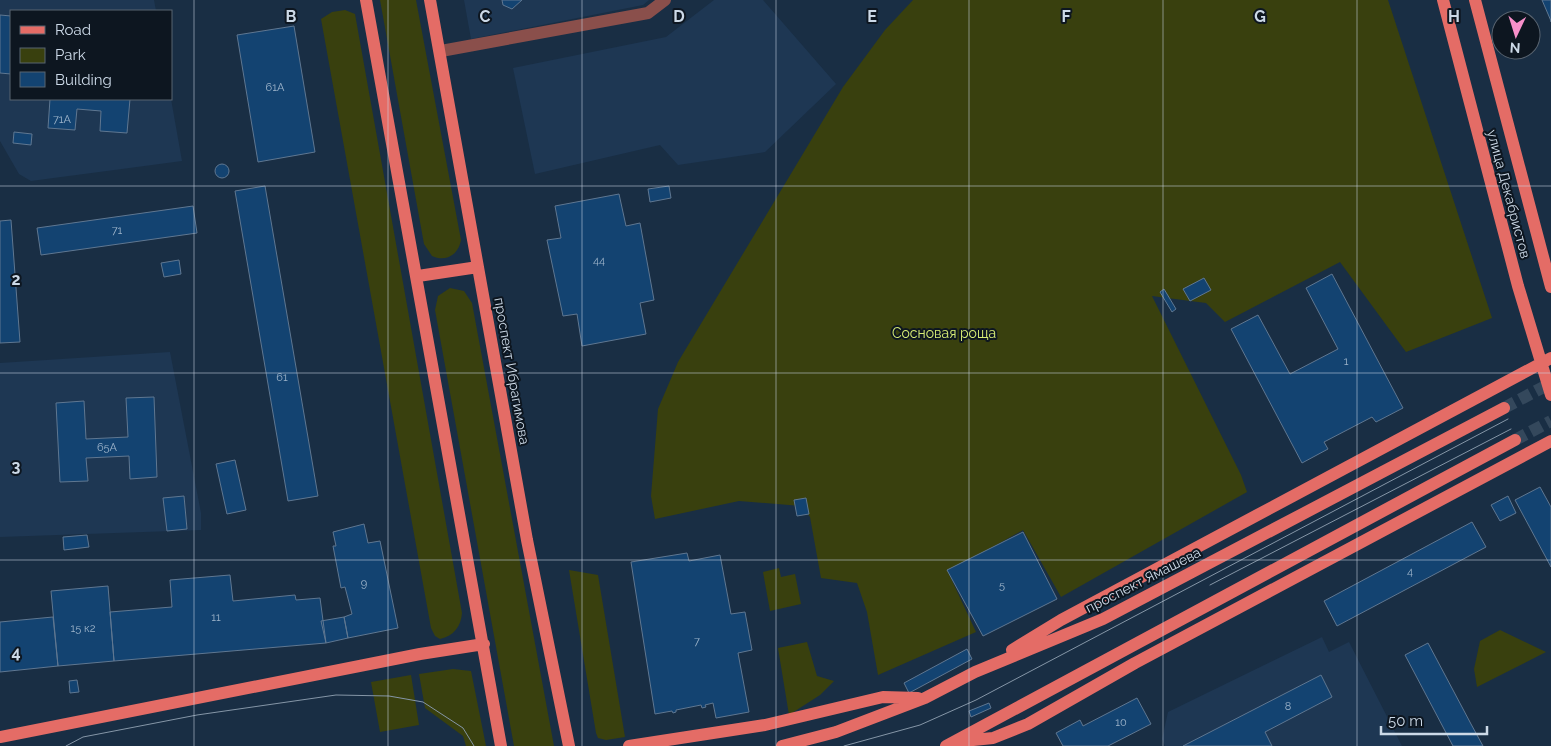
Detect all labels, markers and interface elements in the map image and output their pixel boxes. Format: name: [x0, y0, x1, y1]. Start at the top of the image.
text: B: [286, 7, 297, 26]
text: C: [480, 7, 491, 26]
text: D: [673, 7, 685, 26]
text: E: [867, 7, 877, 26]
text: F: [1061, 7, 1071, 26]
text: G: [1254, 7, 1266, 26]
text: H: [1448, 7, 1460, 26]
legend: [10, 10, 172, 100]
north arrow: [1491, 10, 1541, 60]
text: Road: [55, 21, 91, 39]
text: N: [1509, 40, 1521, 56]
text: Park: [55, 46, 86, 64]
text: Building: [55, 71, 112, 89]
house number: 61А: [266, 81, 285, 94]
house number: 71А: [53, 113, 72, 126]
street label: улица Декабристов: [1484, 128, 1534, 260]
house number: 71: [112, 224, 123, 237]
house number: 44: [593, 254, 605, 267]
text: 2: [11, 270, 21, 289]
street label: проспект Ибрагимова: [491, 296, 533, 446]
park label: Сосновая роща: [892, 325, 996, 341]
house number: 1: [1344, 355, 1349, 368]
house number: 61: [276, 371, 288, 384]
house number: 65А: [97, 441, 118, 454]
text: 3: [12, 457, 21, 476]
street label: проспект Ямашева: [1083, 544, 1203, 616]
house number: 4: [1407, 565, 1413, 578]
house number: 9: [361, 577, 367, 590]
house number: 5: [999, 579, 1005, 592]
house number: 11: [211, 611, 221, 624]
house number: 15 к2: [71, 622, 96, 635]
house number: 7: [694, 635, 700, 648]
text: 4: [11, 643, 21, 662]
house number: 8: [1285, 700, 1291, 713]
scale bar: [1381, 704, 1487, 736]
text: 50 m: [1388, 712, 1423, 730]
house number: 10: [1115, 716, 1127, 729]

